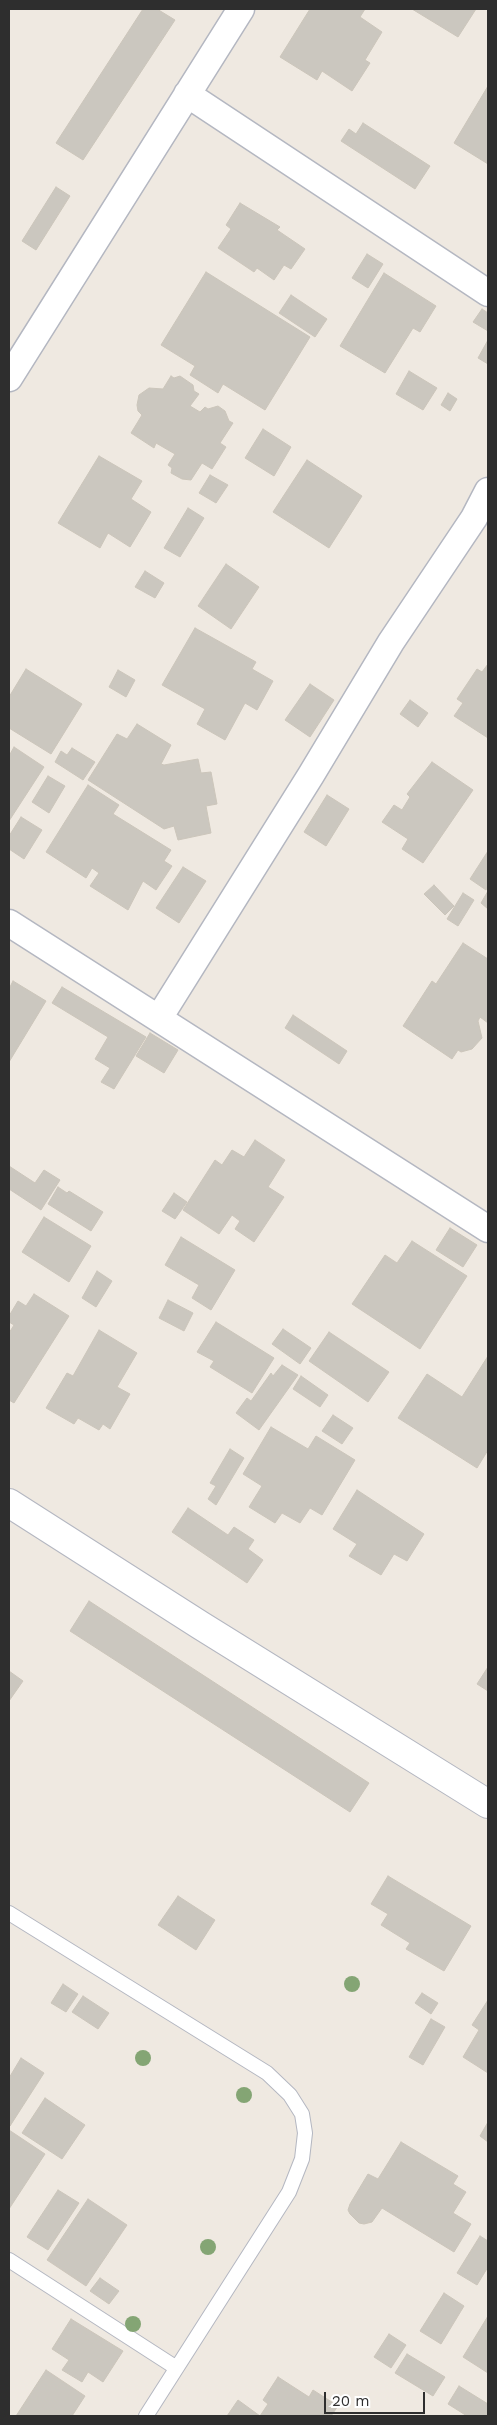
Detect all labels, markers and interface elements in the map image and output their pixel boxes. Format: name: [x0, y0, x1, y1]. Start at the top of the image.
scale bar: [327, 2382, 428, 2414]
text: 20 m: [332, 2392, 370, 2410]

